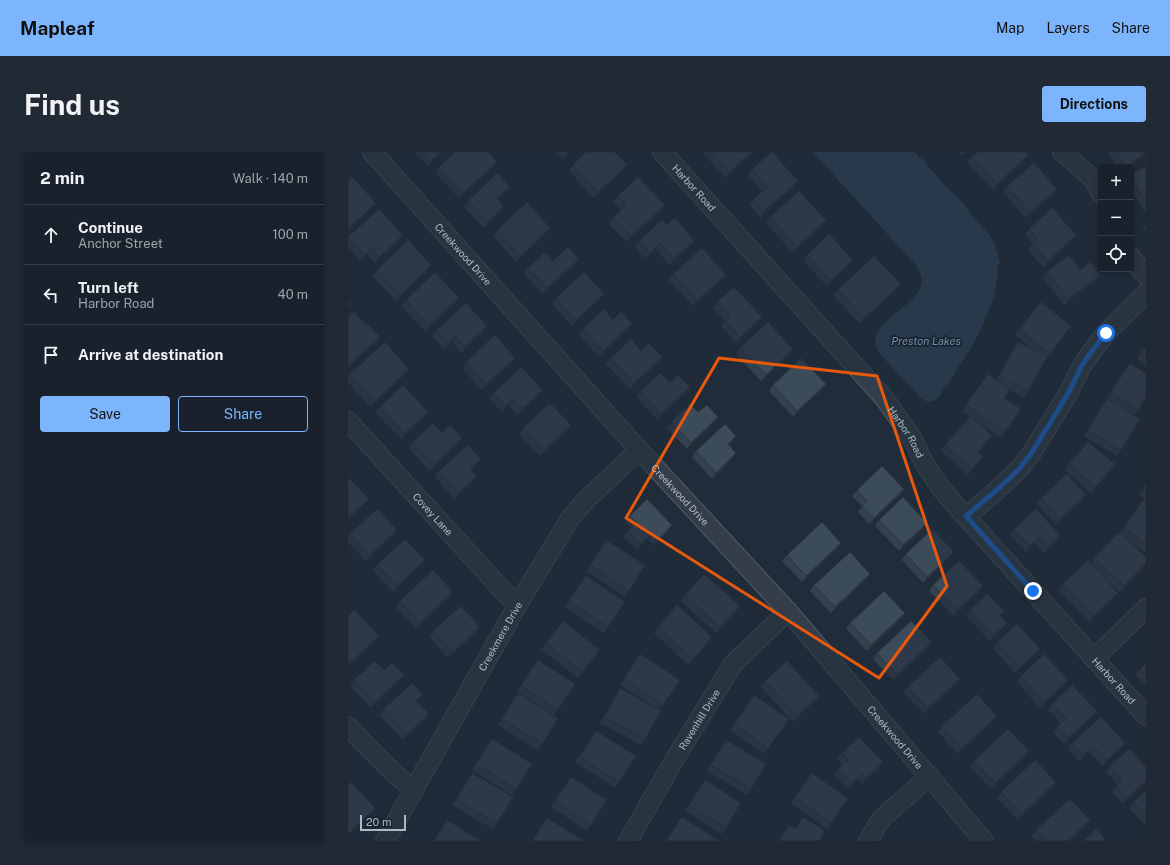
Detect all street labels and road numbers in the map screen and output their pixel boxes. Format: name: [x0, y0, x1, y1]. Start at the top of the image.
street label: Harbor Road: [670, 162, 718, 213]
street label: Creekwood Drive: [433, 221, 495, 288]
street label: Harbor Road: [886, 404, 927, 460]
street label: Creekwood Drive: [649, 462, 712, 528]
street label: Covey Lane: [411, 490, 456, 538]
street label: Creekmere Drive: [476, 599, 525, 673]
street label: Harbor Road: [1090, 655, 1138, 706]
street label: Ravenhill Drive: [676, 686, 722, 752]
street label: Creekwood Drive: [865, 703, 926, 771]

